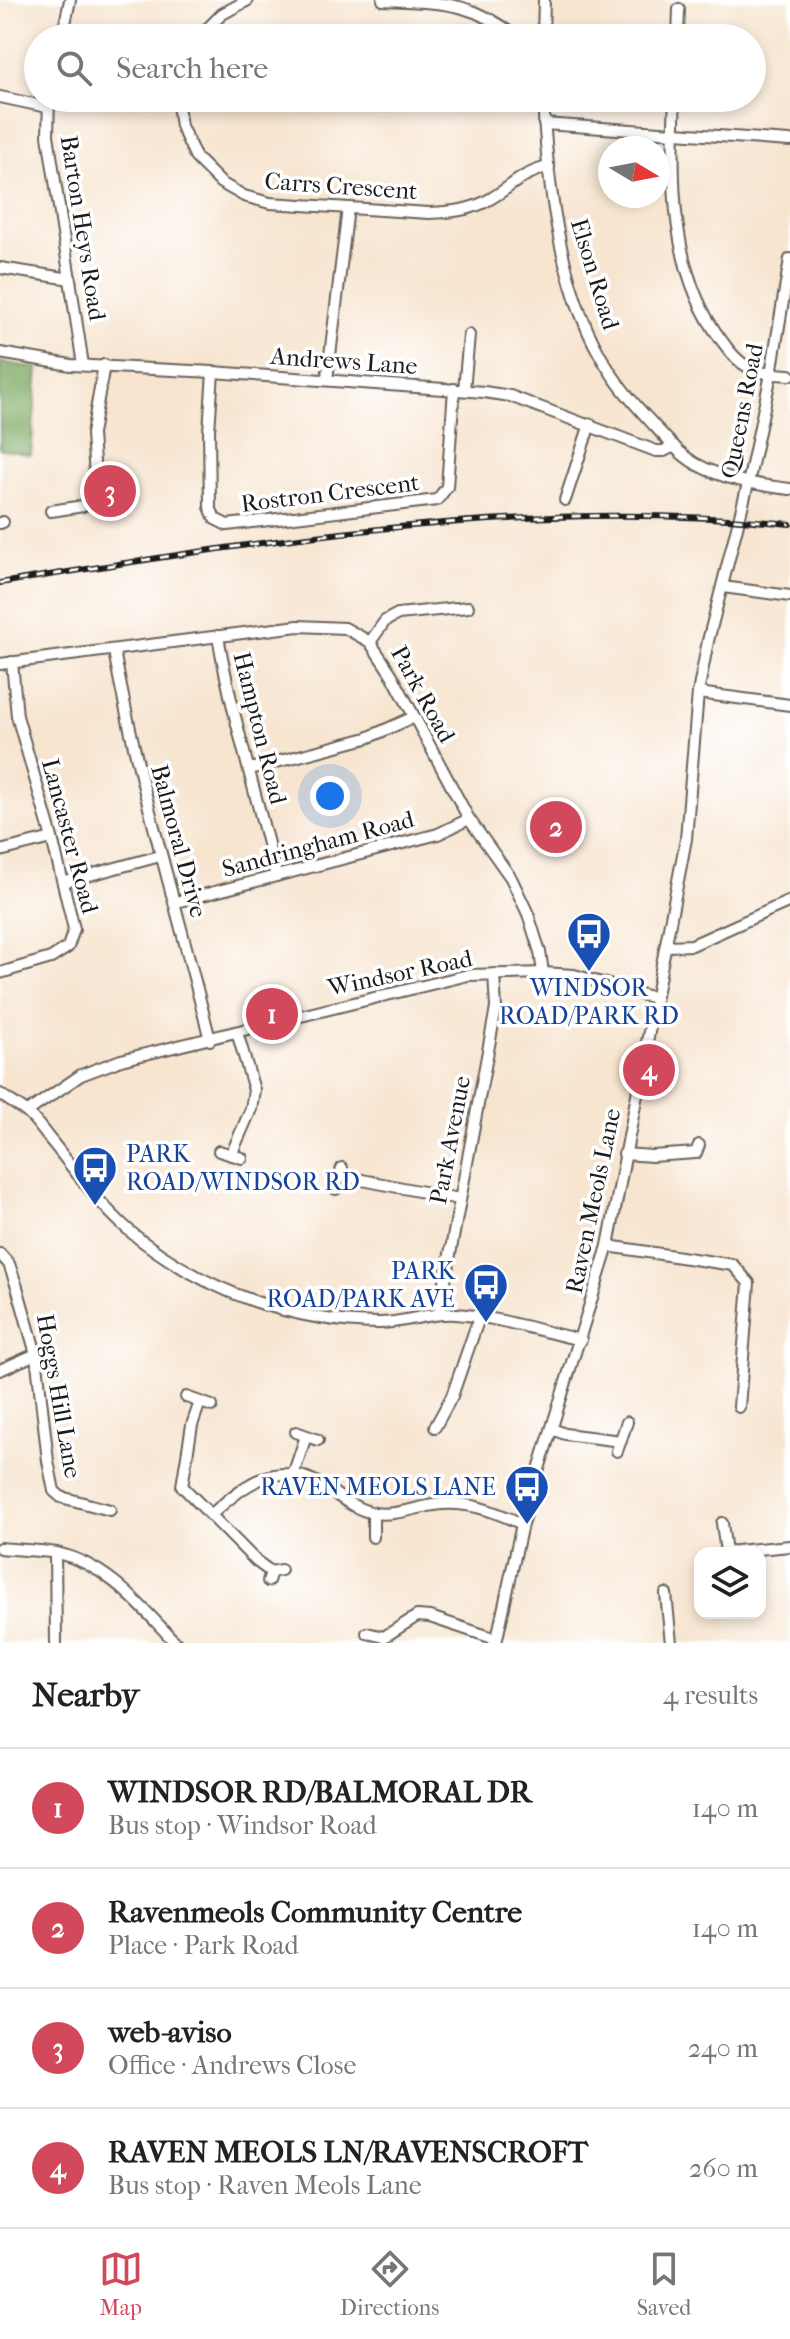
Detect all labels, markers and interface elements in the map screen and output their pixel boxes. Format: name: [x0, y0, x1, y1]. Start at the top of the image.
search box: [24, 24, 766, 112]
icon: search: [52, 46, 96, 90]
text: Search here: [116, 51, 268, 86]
street label: Barton Heys Road: [55, 133, 112, 323]
north arrow: [598, 136, 670, 208]
street label: Carrs Crescent: [264, 167, 419, 205]
street label: Elson Road: [565, 215, 625, 334]
street label: Queens Road: [715, 340, 769, 481]
street label: Andrews Lane: [269, 342, 419, 380]
pin: 3: [84, 461, 136, 521]
street label: Rostron Crescent: [239, 468, 421, 518]
street label: Park Road: [385, 641, 461, 748]
street label: Hampton Road: [228, 649, 293, 808]
street label: Lancaster Road: [36, 755, 104, 917]
street label: Balmoral Drive: [145, 762, 213, 921]
your location: [310, 776, 350, 816]
pin: 2: [530, 797, 582, 857]
street label: Sandringham Road: [219, 805, 418, 883]
bus stop icon: WINDSOR ROAD/PARK RD: [565, 910, 613, 973]
street label: Windsor Road: [324, 944, 476, 1002]
place label: WINDSOR ROAD/PARK RD: [499, 974, 679, 1030]
pin: 1: [246, 984, 298, 1044]
pin: 4: [623, 1040, 675, 1100]
street label: Park Avenue: [424, 1073, 476, 1207]
street label: Raven Meols Lane: [560, 1106, 626, 1296]
place label: PARK ROAD/WINDSOR RD: [126, 1140, 360, 1196]
bus stop icon: PARK ROAD/WINDSOR RD: [71, 1144, 119, 1207]
place label: PARK ROAD/PARK AVE: [266, 1257, 457, 1313]
bus stop icon: PARK ROAD/PARK AVE: [462, 1261, 510, 1324]
street label: Hoggs Hill Lane: [31, 1312, 87, 1480]
bus stop icon: RAVEN MEOLS LANE: [503, 1463, 551, 1526]
place label: RAVEN MEOLS LANE: [260, 1473, 496, 1501]
map controls: [694, 1547, 766, 1619]
button: layers: [694, 1547, 766, 1619]
text: Nearby: [32, 1675, 139, 1715]
text: 4 results: [663, 1680, 758, 1711]
text: WINDSOR RD/BALMORAL DR: [108, 1775, 531, 1810]
text: 1: [53, 1793, 63, 1824]
text: 140 m: [692, 1793, 758, 1824]
text: Bus stop · Windsor Road: [108, 1810, 377, 1841]
text: Ravenmeols Community Centre: [108, 1895, 522, 1930]
text: 2: [51, 1913, 65, 1944]
text: 140 m: [692, 1913, 758, 1944]
text: Place · Park Road: [108, 1930, 299, 1961]
text: web-aviso: [108, 2015, 232, 2050]
text: 3: [53, 2033, 63, 2064]
text: 240 m: [688, 2033, 758, 2064]
text: Office · Andrews Close: [108, 2050, 356, 2081]
text: RAVEN MEOLS LN/RAVENSCROFT: [108, 2135, 588, 2170]
text: 4: [50, 2153, 66, 2184]
text: 260 m: [689, 2153, 758, 2184]
text: Bus stop · Raven Meols Lane: [108, 2170, 422, 2201]
tab: Map: [99, 2247, 143, 2321]
tab: Directions: [340, 2247, 439, 2321]
tab: Saved: [637, 2247, 691, 2321]

